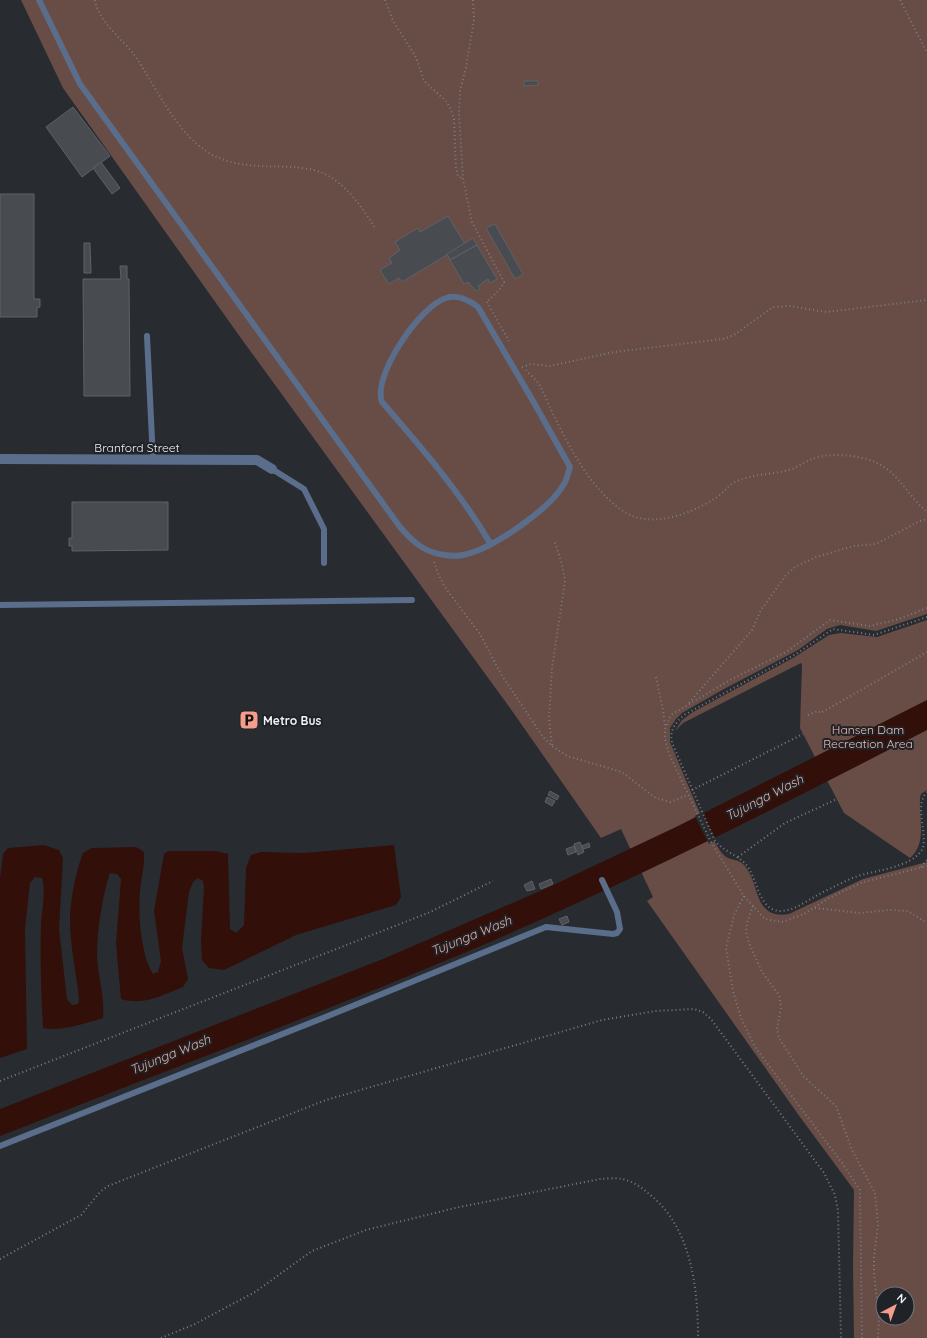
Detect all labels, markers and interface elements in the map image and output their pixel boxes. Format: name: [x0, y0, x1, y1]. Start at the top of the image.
street label: Branford Street: [94, 440, 180, 455]
parking icon: Metro Bus: [238, 709, 260, 731]
place label: Metro Bus: [263, 713, 322, 728]
park label: Hansen Dam Recreation Area: [823, 722, 913, 751]
water label: Tujunga Wash: [722, 770, 806, 824]
water label: Tujunga Wash: [428, 911, 514, 958]
water label: Tujunga Wash: [127, 1030, 213, 1077]
north arrow: [875, 1286, 915, 1326]
text: N: [894, 1291, 909, 1306]

